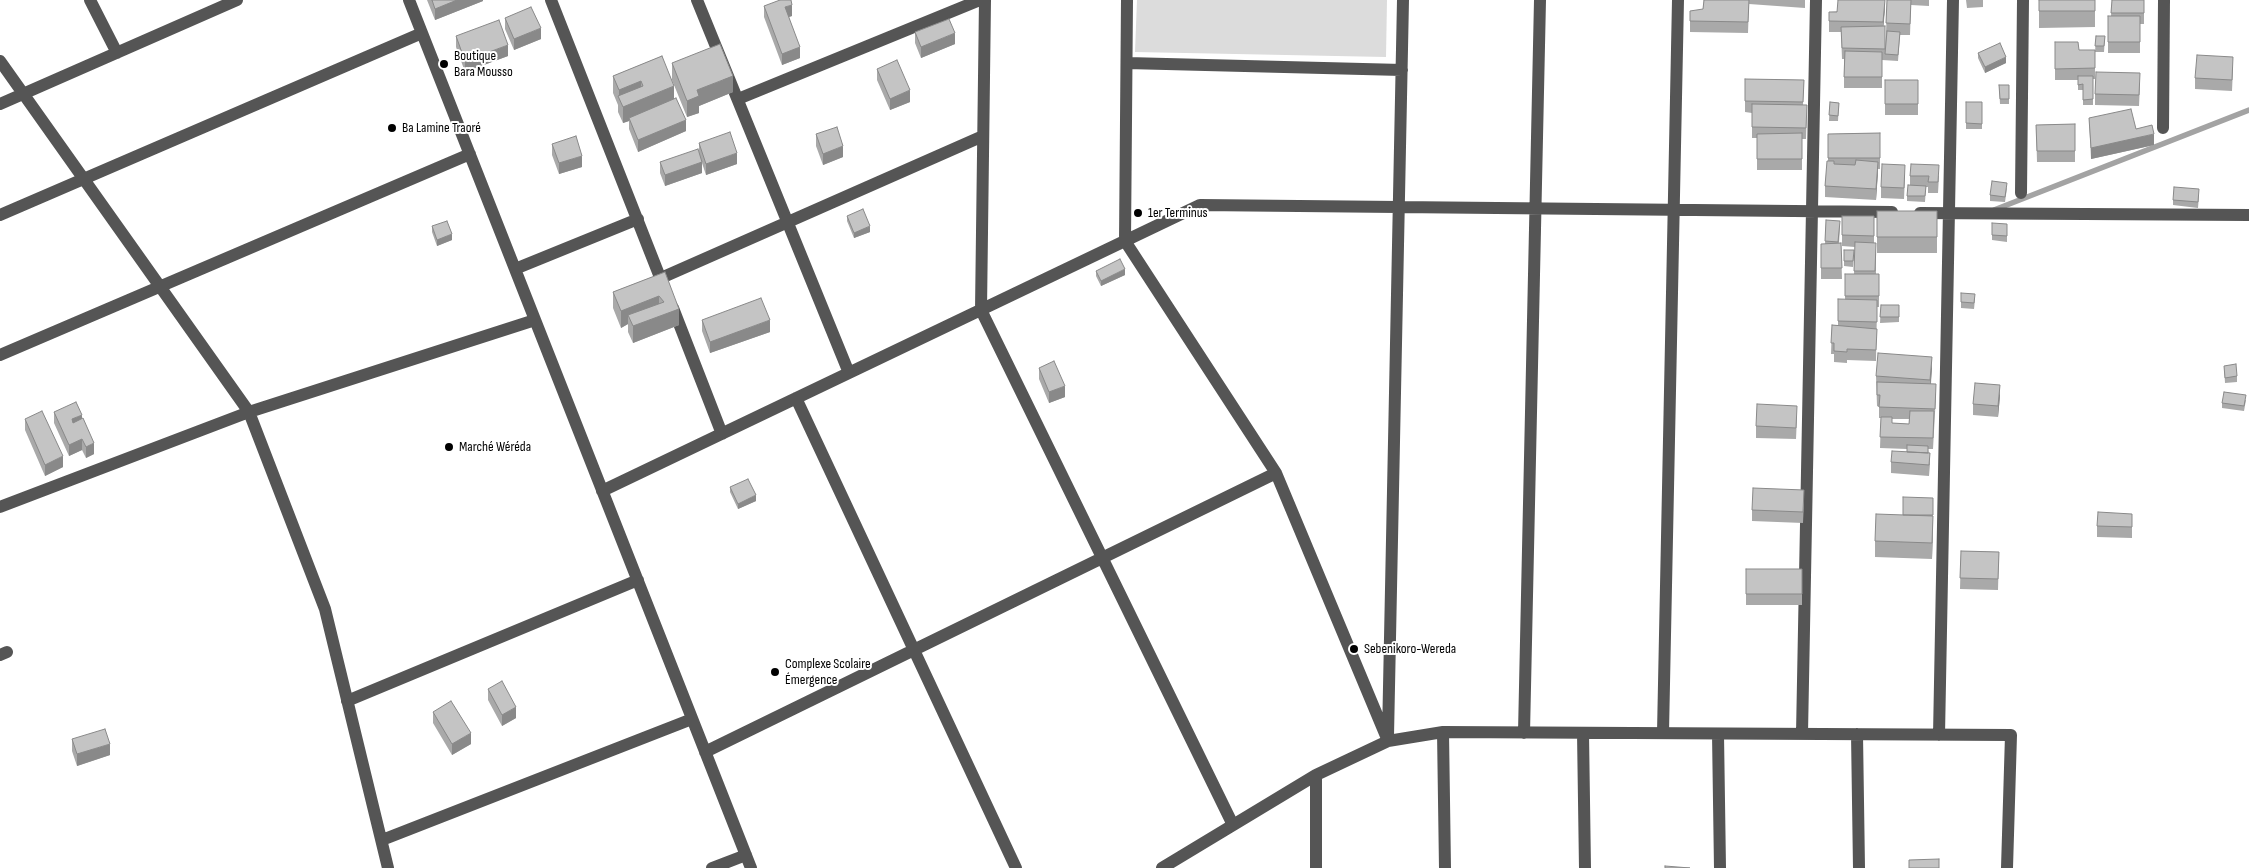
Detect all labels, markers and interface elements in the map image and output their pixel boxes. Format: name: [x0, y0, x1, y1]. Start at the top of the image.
place label: Boutique Bara Mousso: [454, 48, 513, 80]
marker: Boutique Bara Mousso: [438, 58, 450, 70]
place label: Ba Lamine Traoré: [402, 120, 481, 136]
marker: Ba Lamine Traoré: [386, 122, 398, 134]
place label: 1er Terminus: [1148, 205, 1208, 221]
marker: 1er Terminus: [1132, 207, 1144, 219]
place label: Marché Wéréda: [459, 439, 531, 455]
marker: Marché Wéréda: [443, 441, 455, 453]
place label: Sebenikoro-Wereda: [1364, 641, 1456, 657]
marker: Sebenikoro-Wereda: [1348, 643, 1360, 655]
place label: Complexe Scolaire Émergence: [785, 656, 871, 689]
marker: Complexe Scolaire Émergence: [769, 666, 781, 678]

